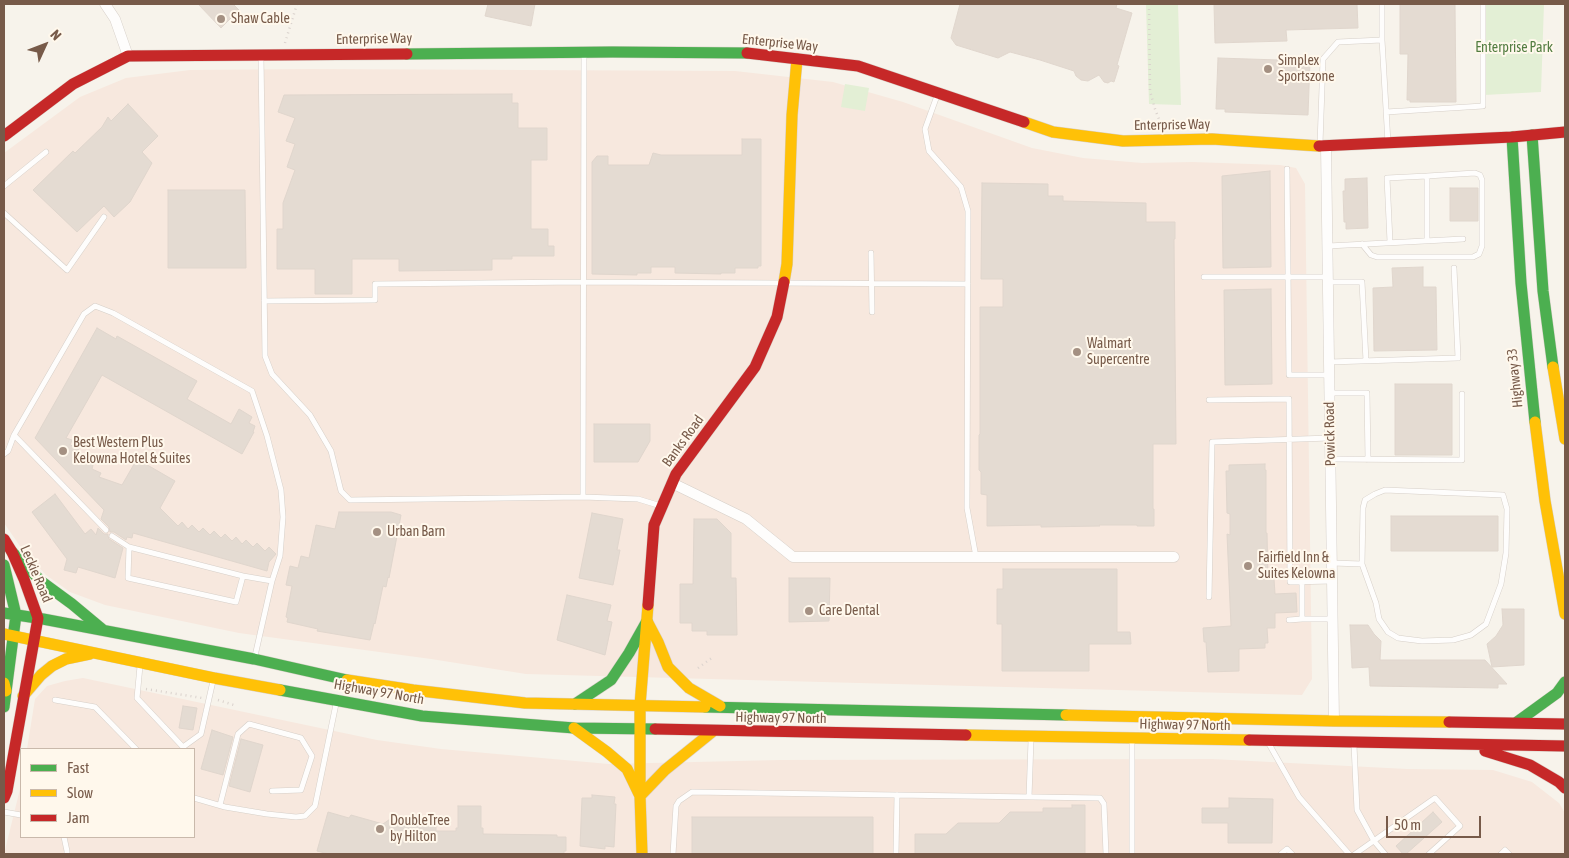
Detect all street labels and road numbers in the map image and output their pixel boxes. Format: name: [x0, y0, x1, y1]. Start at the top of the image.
street label: Enterprise Way: [336, 30, 412, 48]
street label: Enterprise Way: [741, 31, 819, 55]
street label: Enterprise Way: [1134, 116, 1210, 134]
street label: Highway 33: [1504, 347, 1526, 409]
street label: Powick Road: [1321, 401, 1339, 467]
street label: Banks Road: [659, 412, 707, 470]
street label: Leckie Road: [16, 543, 56, 605]
street label: Highway 97 North: [333, 676, 425, 708]
street label: Highway 97 North: [735, 709, 827, 727]
street label: Highway 97 North: [1139, 716, 1231, 734]

